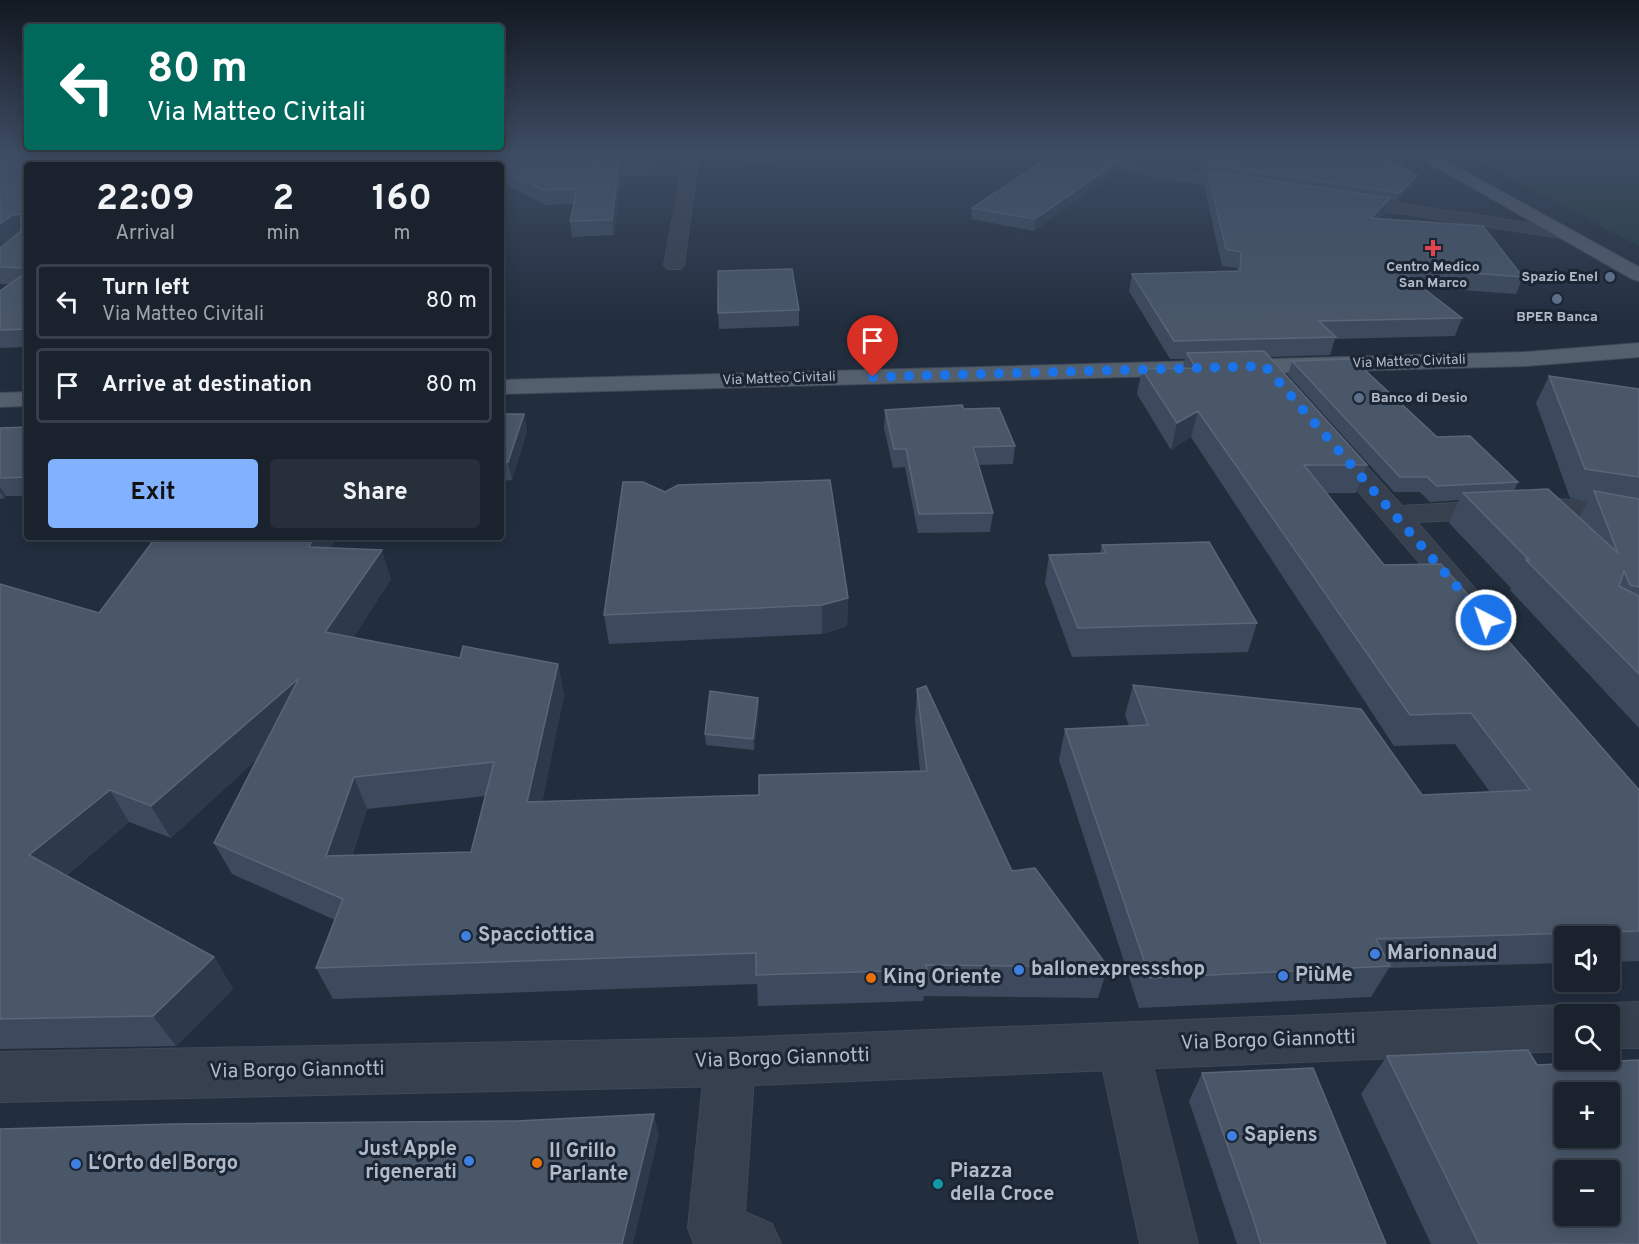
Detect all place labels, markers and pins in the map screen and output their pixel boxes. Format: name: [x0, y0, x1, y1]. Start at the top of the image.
marker: Centro Medico San Marco: [1424, 239, 1442, 257]
place label: Centro Medico San Marco: [1386, 259, 1480, 292]
place label: Spazio Enel: [1522, 269, 1598, 286]
marker: Spazio Enel: [1603, 270, 1617, 284]
marker: BPER Banca: [1550, 292, 1564, 306]
place label: BPER Banca: [1516, 309, 1598, 326]
pin: [847, 315, 898, 377]
place label: Banco di Desio: [1371, 390, 1468, 407]
marker: Banco di Desio: [1352, 391, 1366, 405]
place label: Spacciottica: [478, 923, 595, 949]
marker: Spacciottica: [459, 929, 473, 943]
place label: Marionnaud: [1387, 941, 1498, 967]
marker: Marionnaud: [1368, 947, 1382, 961]
place label: ballonexpressshop: [1031, 957, 1205, 983]
marker: ballonexpressshop: [1012, 963, 1026, 977]
place label: PiùMe: [1295, 963, 1353, 989]
place label: King Oriente: [883, 965, 1001, 991]
marker: PiùMe: [1276, 969, 1290, 983]
marker: King Oriente: [864, 971, 878, 985]
place label: Sapiens: [1244, 1123, 1318, 1149]
marker: Sapiens: [1225, 1129, 1239, 1143]
place label: Just Apple rigenerati: [358, 1137, 457, 1186]
place label: Il Grillo Parlante: [549, 1139, 628, 1188]
place label: L‘Orto del Borgo: [88, 1151, 238, 1177]
marker: Just Apple rigenerati: [462, 1154, 476, 1168]
marker: Il Grillo Parlante: [530, 1156, 544, 1170]
marker: L‘Orto del Borgo: [69, 1157, 83, 1171]
place label: Piazza della Croce: [950, 1159, 1054, 1208]
marker: Piazza della Croce: [931, 1177, 945, 1191]

